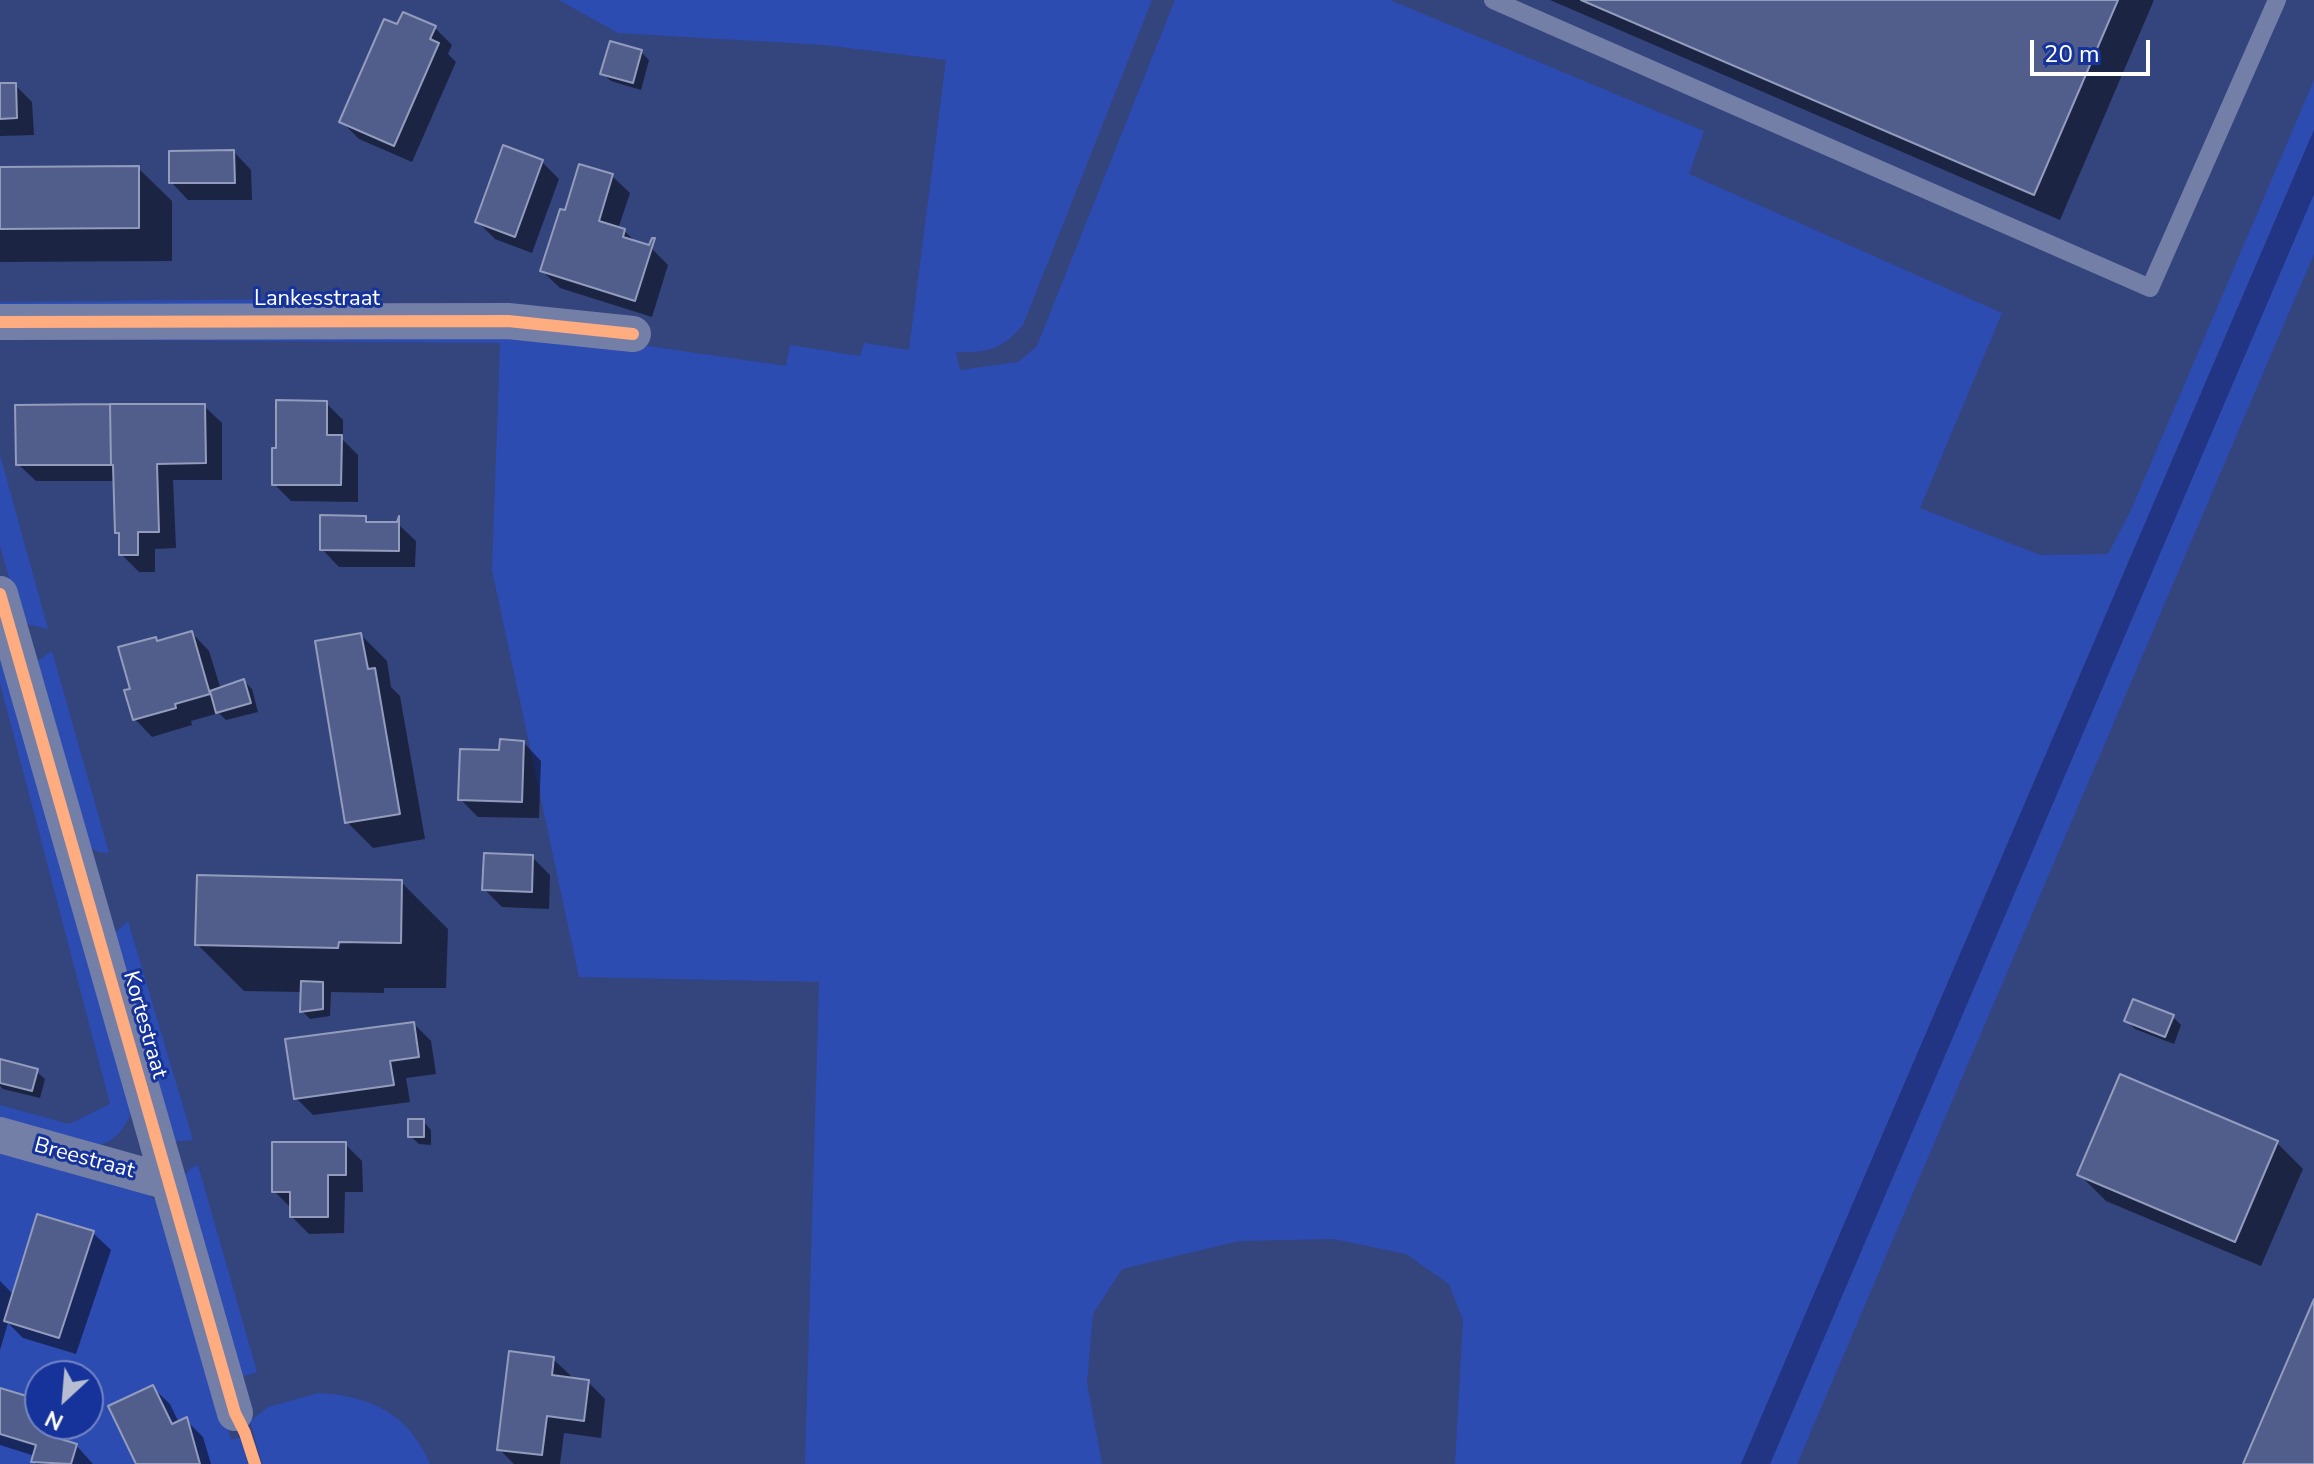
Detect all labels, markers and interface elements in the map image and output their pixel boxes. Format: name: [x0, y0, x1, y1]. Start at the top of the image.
scale bar: [2034, 24, 2154, 74]
text: 20 m: [2044, 38, 2100, 70]
street label: Lankesstraat: [254, 287, 380, 313]
street label: Kortestraat: [116, 968, 172, 1082]
street label: Breestraat: [31, 1133, 137, 1185]
north arrow: [24, 1360, 104, 1440]
text: N: [40, 1403, 68, 1437]

